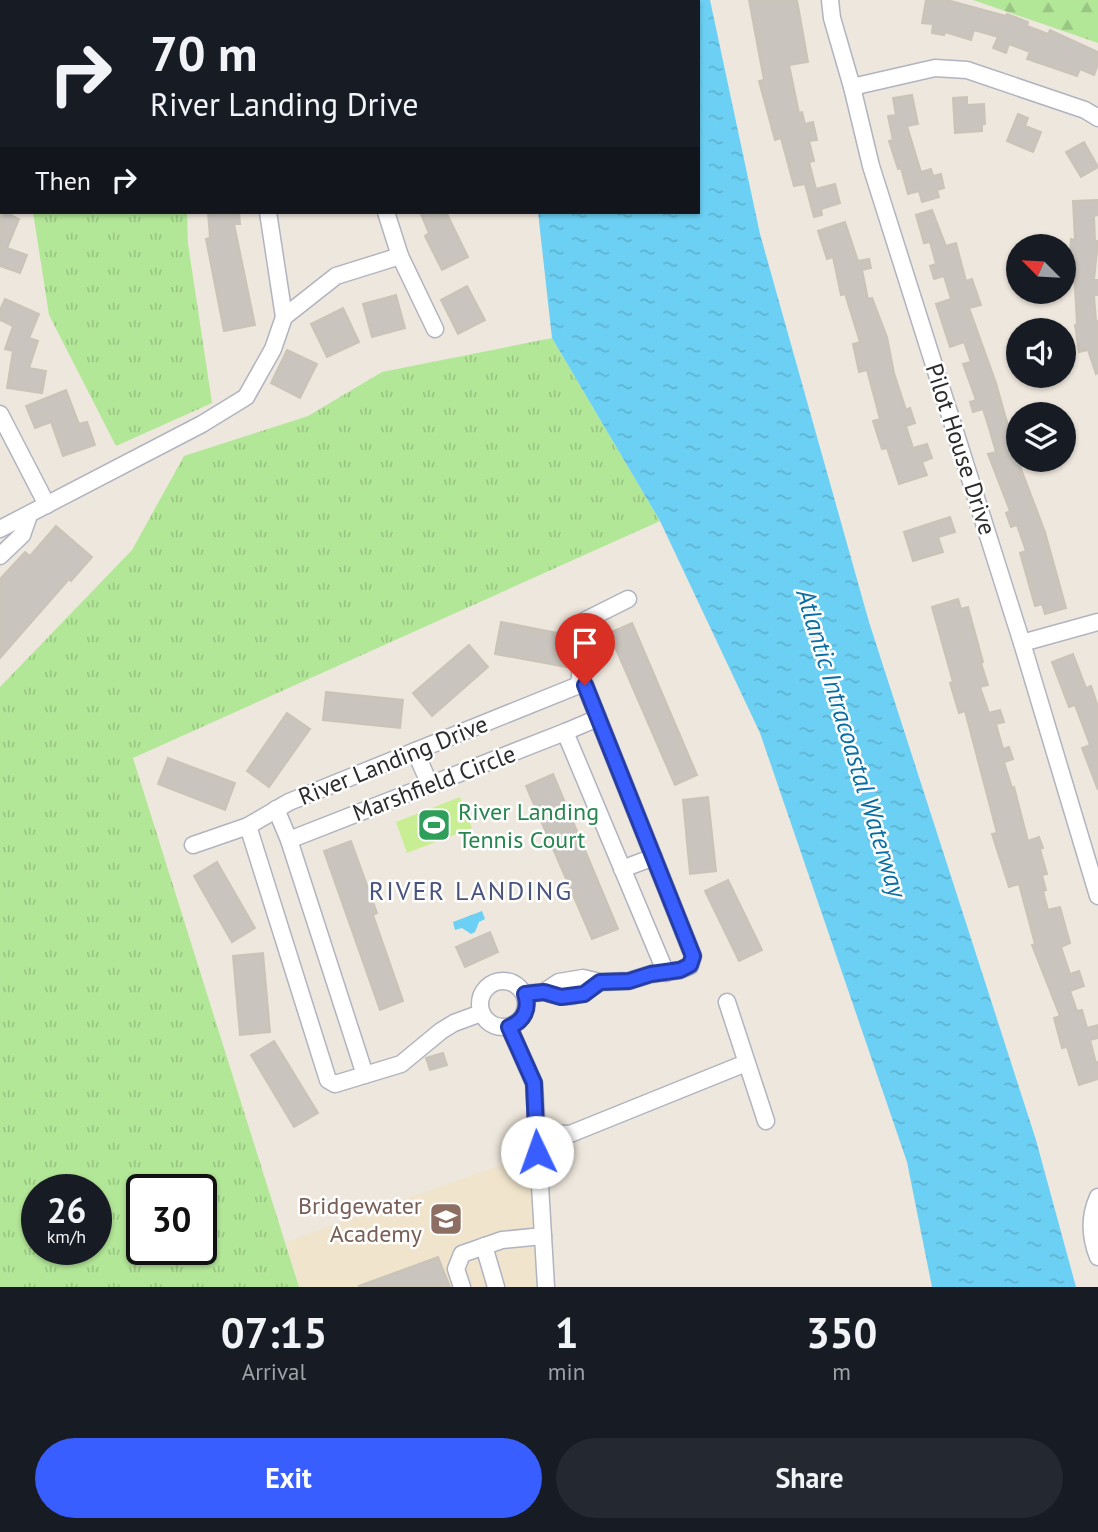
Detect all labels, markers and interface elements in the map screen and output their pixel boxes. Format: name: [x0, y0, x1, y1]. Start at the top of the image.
text: 70 m: [150, 21, 257, 85]
icon: right: [35, 28, 126, 119]
text: River Landing Drive: [150, 83, 418, 125]
icon: right: [105, 161, 143, 199]
text: Then: [35, 164, 91, 197]
north arrow: [1006, 234, 1076, 304]
map controls: [1006, 234, 1076, 472]
button: sound: [1006, 318, 1076, 388]
street label: Pilot House Drive: [919, 359, 1003, 539]
button: layers: [1006, 402, 1076, 472]
water label: Atlantic Intracoastal Waterway: [789, 584, 915, 903]
pin: [555, 613, 615, 685]
icon: arrive: [566, 624, 604, 662]
street label: River Landing Drive: [294, 708, 492, 812]
street label: Marshfield Circle: [348, 738, 520, 828]
place label: River Landing Tennis Court: [458, 796, 599, 855]
sports icon: River Landing Tennis Court: [415, 806, 453, 844]
district label: RIVER LANDING: [369, 874, 573, 907]
position arrow: [500, 1115, 574, 1189]
speed limit sign: 30: [126, 1174, 217, 1265]
text: 26: [47, 1187, 86, 1233]
place label: Bridgewater Academy: [298, 1190, 422, 1249]
school or university icon: Bridgewater Academy: [427, 1200, 465, 1238]
text: km/h: [47, 1225, 86, 1248]
text: 07:15: [221, 1305, 327, 1360]
text: 1: [555, 1305, 578, 1360]
text: 350: [806, 1305, 877, 1360]
text: Arrival: [242, 1357, 306, 1386]
text: min: [548, 1357, 585, 1386]
text: m: [832, 1357, 851, 1386]
button: Exit: [35, 1438, 542, 1518]
button: Share: [556, 1438, 1063, 1518]

